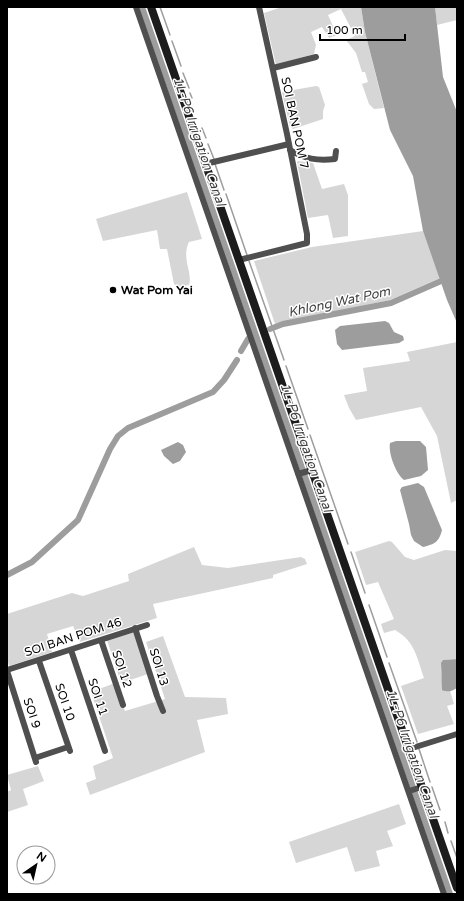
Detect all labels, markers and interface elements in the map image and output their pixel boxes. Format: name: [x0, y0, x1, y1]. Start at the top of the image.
scale bar: [320, 16, 405, 42]
text: 100 m: [326, 23, 363, 37]
water label: 1L-P6 Irrigation Canal: [169, 75, 229, 210]
street label: SOI BAN POM 7: [278, 76, 312, 170]
place label: Wat Pom Yai: [121, 283, 193, 297]
water label: Khlong Wat Pom: [287, 283, 393, 321]
marker: Wat Pom Yai: [108, 285, 118, 295]
water label: 1L-P6 Irrigation Canal: [276, 381, 336, 516]
street label: SOI BAN POM 46: [23, 615, 123, 659]
street label: SOI 13: [147, 646, 171, 688]
street label: SOI 12: [109, 648, 135, 690]
street label: SOI 11: [85, 676, 111, 718]
street label: SOI 10: [52, 681, 78, 723]
water label: 1L-P6 Irrigation Canal: [382, 687, 442, 822]
street label: SOI 9: [21, 696, 43, 730]
north arrow: [16, 845, 56, 885]
text: N: [34, 849, 49, 865]

